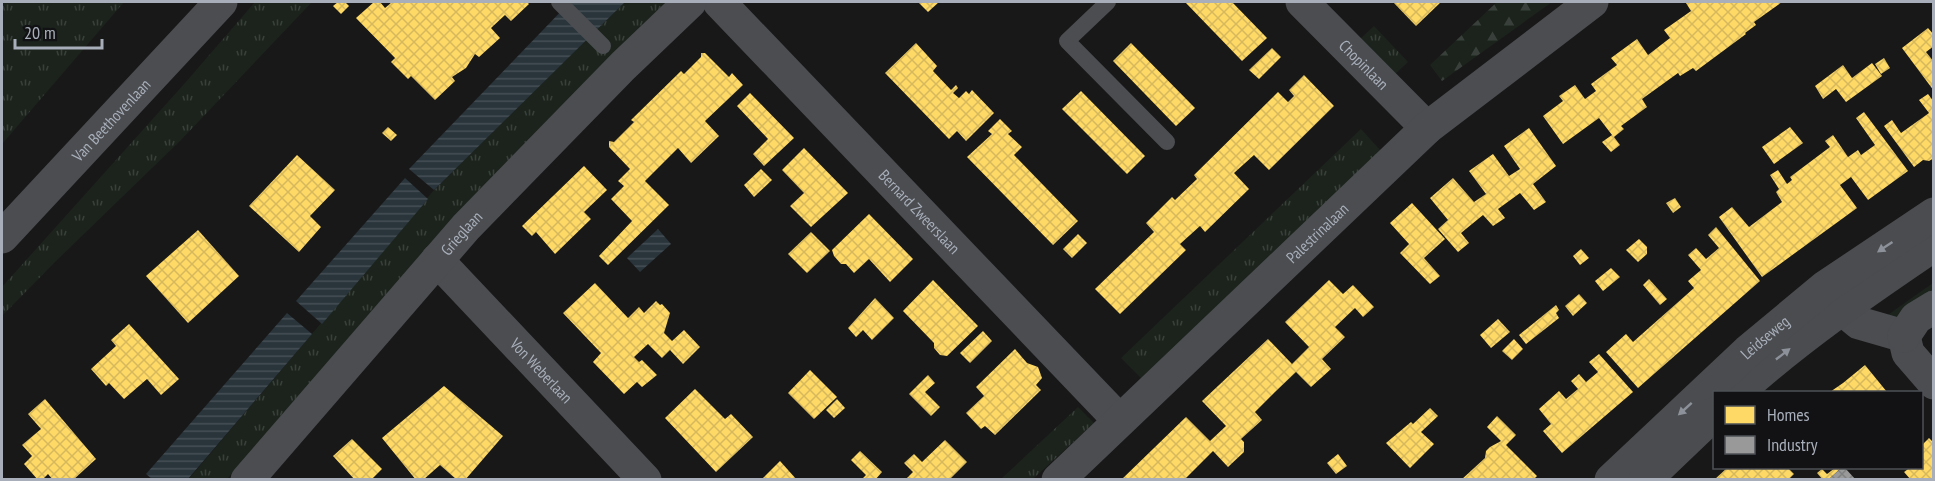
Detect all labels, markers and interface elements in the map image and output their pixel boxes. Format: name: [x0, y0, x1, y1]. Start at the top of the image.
scale bar: [15, 12, 102, 50]
text: 20 m: [24, 21, 56, 44]
street label: Chopinlaan: [1335, 35, 1393, 94]
street label: Van Beethovenlaan: [67, 74, 154, 166]
street label: Bernard Zweerslaan: [875, 165, 964, 258]
street label: Palestrinalaan: [1282, 199, 1352, 267]
street label: Grieglaan: [436, 207, 486, 259]
one-way arrow: [1877, 241, 1893, 252]
street label: Leidseweg: [1736, 311, 1793, 363]
street label: Von Weberlaan: [505, 333, 577, 407]
one-way arrow: [1775, 348, 1791, 361]
legend: [1713, 391, 1923, 469]
one-way arrow: [1678, 402, 1693, 415]
text: Homes: [1767, 403, 1810, 426]
text: Industry: [1767, 433, 1818, 456]

